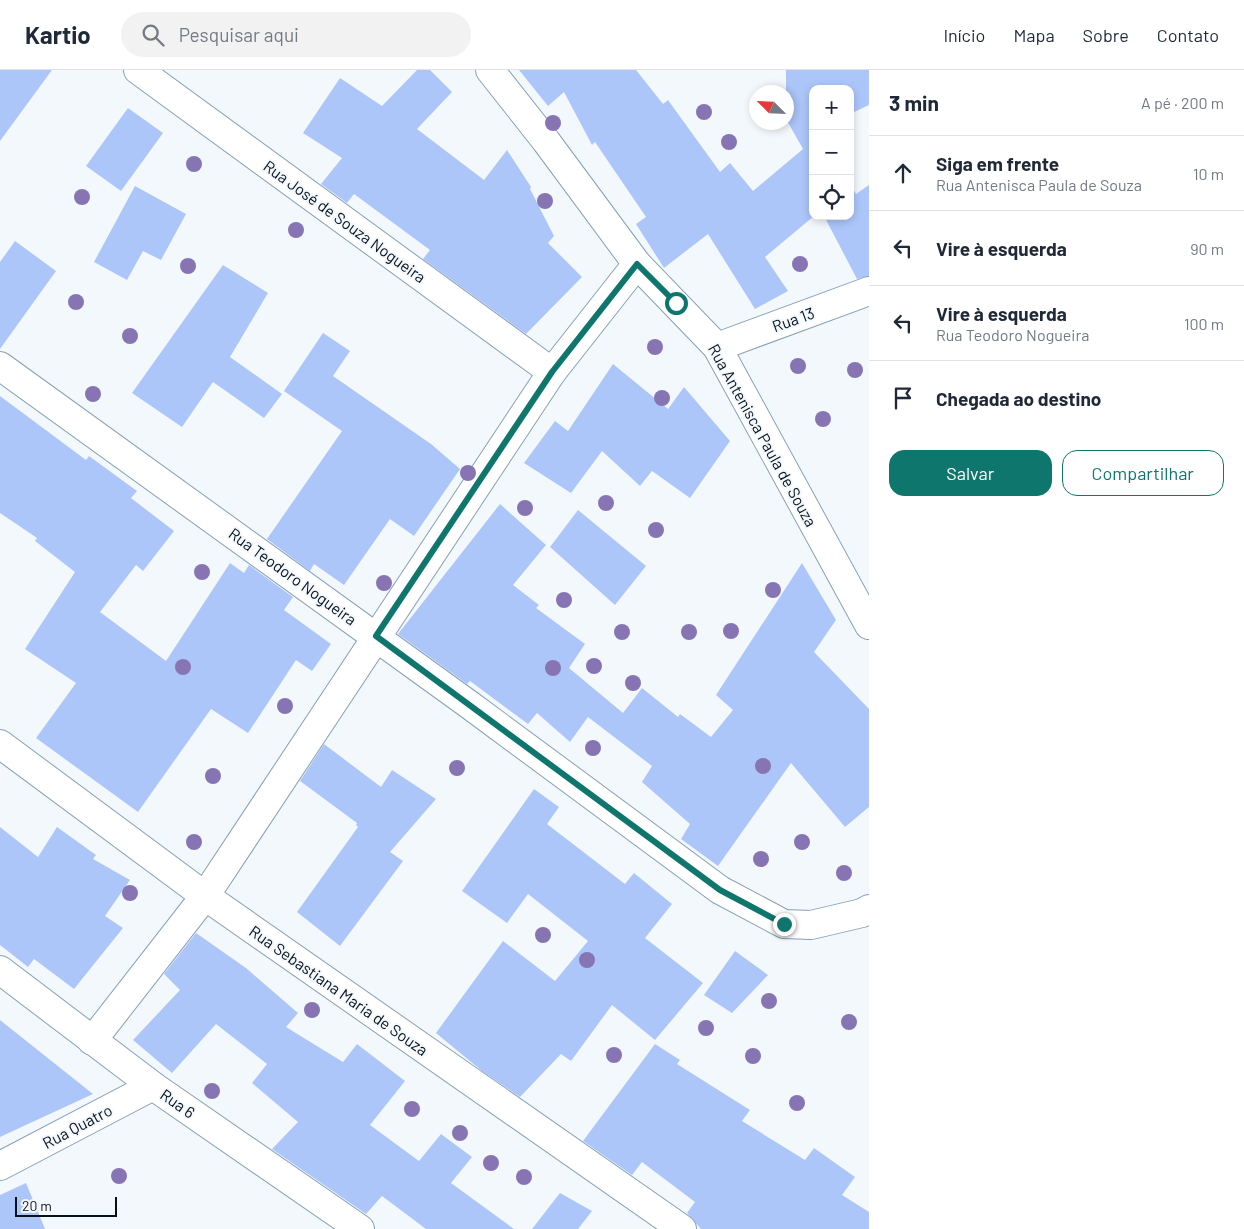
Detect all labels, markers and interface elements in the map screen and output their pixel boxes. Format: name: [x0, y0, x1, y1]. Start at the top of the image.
search box: [121, 12, 471, 57]
text: Kartio: [25, 20, 91, 49]
icon: search: [139, 21, 167, 49]
text: Pesquisar aqui: [179, 23, 299, 46]
text: Início: [943, 24, 985, 46]
text: Mapa: [1013, 24, 1055, 46]
text: Sobre: [1083, 24, 1129, 46]
text: Contato: [1157, 24, 1219, 46]
north arrow: [749, 85, 794, 130]
map controls: [809, 85, 854, 220]
button: +: [809, 85, 854, 130]
text: 3 min: [889, 90, 939, 115]
text: A pé · 200 m: [1141, 93, 1224, 112]
button: −: [809, 130, 854, 175]
text: Siga em frente: [936, 152, 1059, 175]
street label: Rua José de Souza Nogueira: [260, 156, 430, 286]
icon: ahead: [889, 159, 917, 187]
text: 10 m: [1193, 164, 1224, 183]
button: locate: [809, 175, 854, 220]
text: Rua Antenisca Paula de Souza: [936, 175, 1142, 194]
icon: left: [889, 234, 917, 262]
text: Vire à esquerda: [936, 237, 1067, 260]
text: 90 m: [1190, 239, 1224, 258]
route start: [665, 292, 688, 315]
text: Vire à esquerda: [936, 302, 1067, 325]
street label: Rua 13: [769, 303, 817, 335]
icon: left: [889, 309, 917, 337]
text: 100 m: [1184, 314, 1224, 333]
text: Rua Teodoro Nogueira: [936, 325, 1089, 344]
street label: Rua Antenisca Paula de Souza: [705, 340, 821, 530]
icon: arrive: [889, 384, 917, 412]
text: Chegada ao destino: [936, 387, 1101, 410]
button: Salvar: [889, 450, 1052, 496]
button: Compartilhar: [1062, 450, 1224, 496]
street label: Rua Teodoro Nogueira: [225, 523, 361, 629]
route end: [773, 913, 796, 936]
street label: Rua Sebastiana Maria de Souza: [246, 921, 432, 1059]
street label: Rua 6: [157, 1084, 199, 1122]
street label: Rua Quatro: [39, 1100, 115, 1152]
scale bar: [15, 1194, 118, 1217]
text: 20 m: [22, 1197, 52, 1214]

